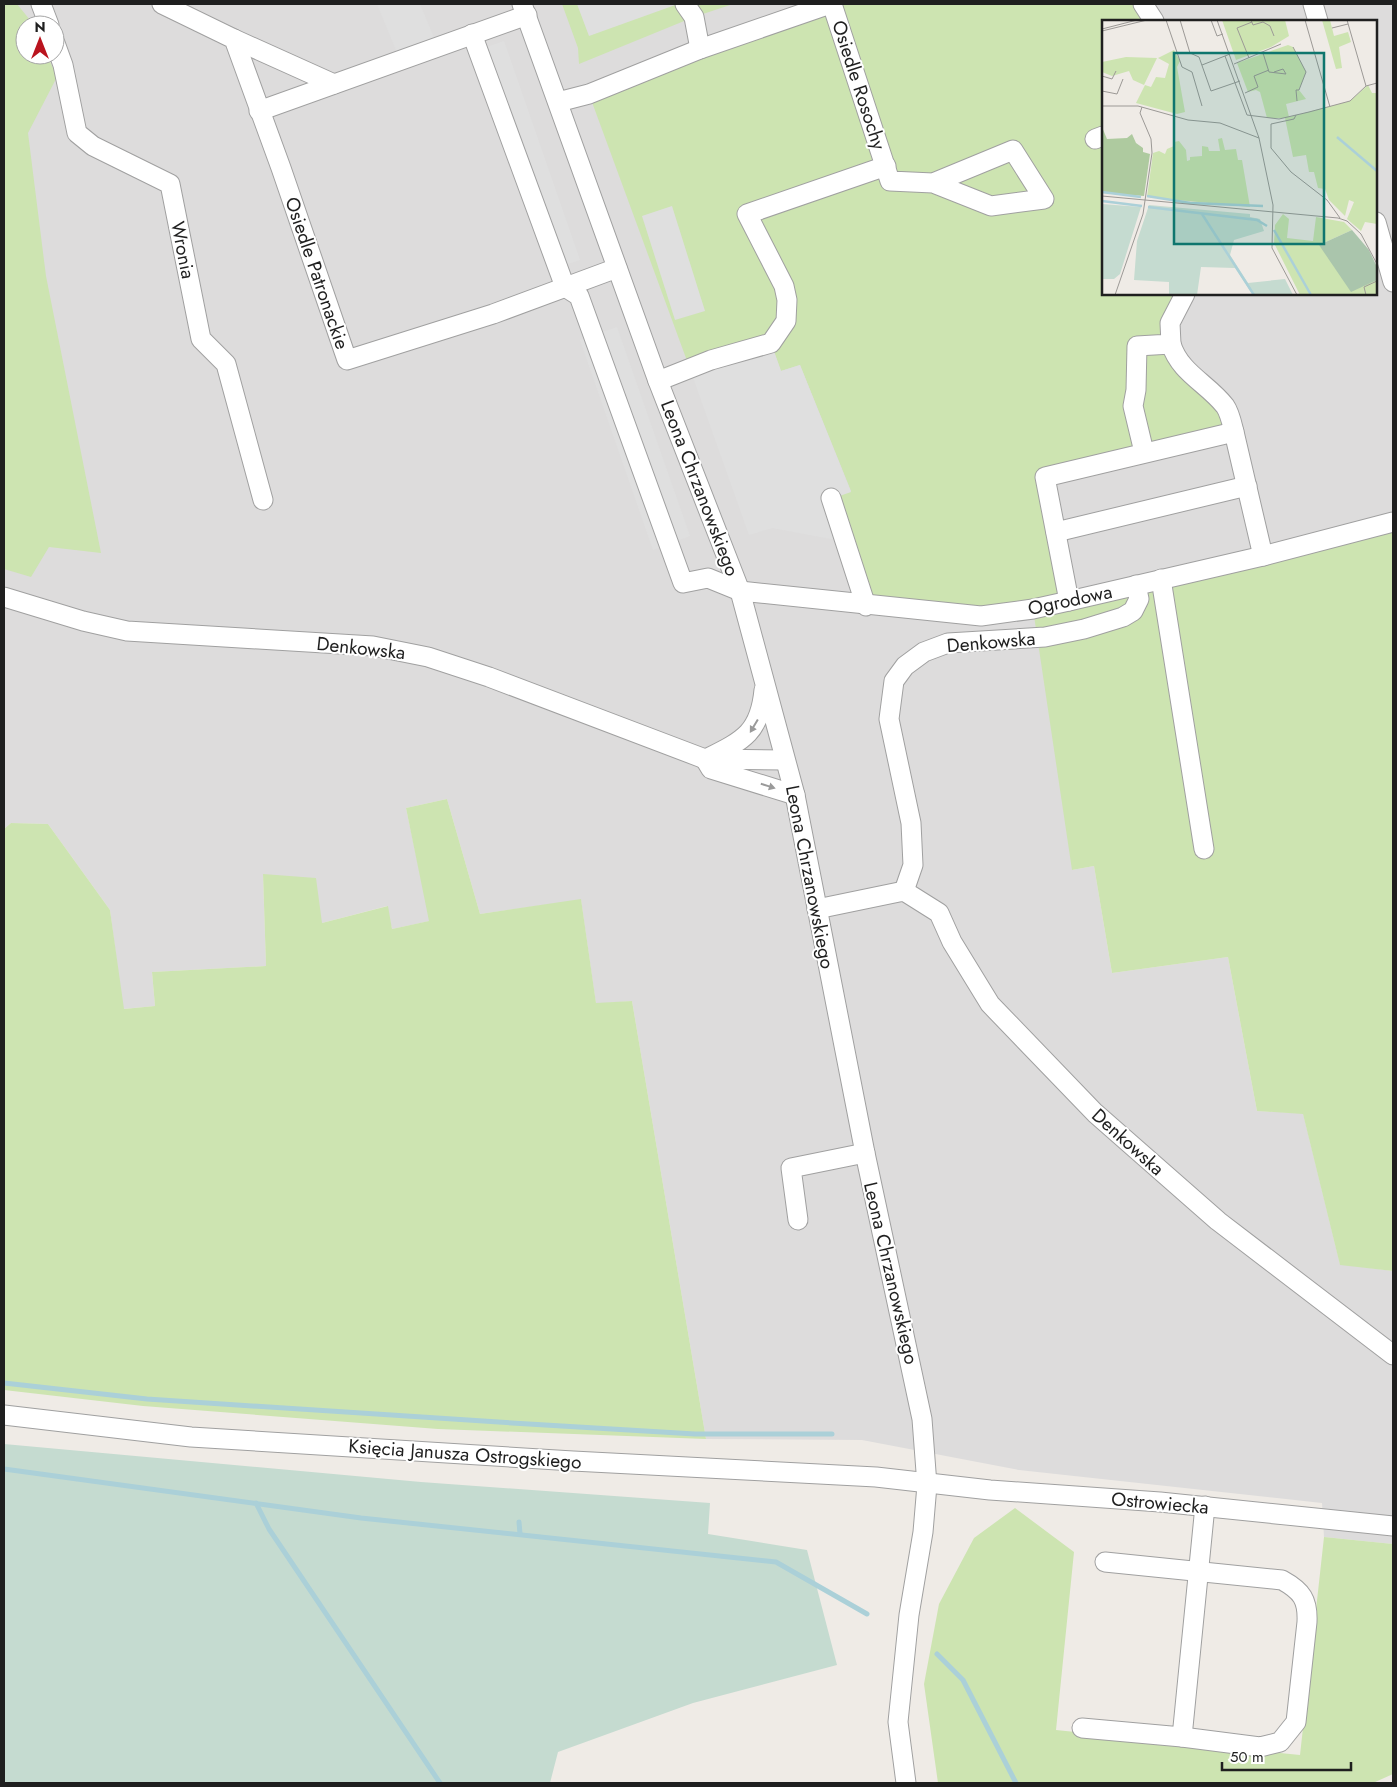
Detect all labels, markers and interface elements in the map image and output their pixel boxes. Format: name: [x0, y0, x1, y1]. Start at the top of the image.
north arrow: [15, 15, 65, 65]
text: N: [34, 17, 46, 37]
street label: Osiedle Rosochy: [825, 17, 893, 154]
inset map: [1102, 20, 1377, 295]
street label: Osiedle Patronackie: [278, 193, 356, 353]
street label: Wronia: [164, 219, 202, 281]
street label: Leona Chrzanowskiego: [654, 396, 746, 580]
street label: Ogrodowa: [1025, 578, 1115, 622]
street label: Denkowska: [946, 625, 1036, 659]
street label: Denkowska: [315, 630, 407, 666]
one-way arrow: [749, 719, 758, 732]
one-way arrow: [761, 783, 776, 791]
street label: Leona Chrzanowskiego: [779, 783, 841, 971]
street label: Denkowska: [1086, 1102, 1170, 1182]
street label: Leona Chrzanowskiego: [857, 1179, 925, 1367]
street label: Księcia Janusza Ostrogskiego: [348, 1432, 582, 1476]
street label: Ostrowiecka: [1110, 1485, 1210, 1521]
scale bar: [1222, 1740, 1351, 1772]
text: 50 m: [1230, 1746, 1264, 1768]

